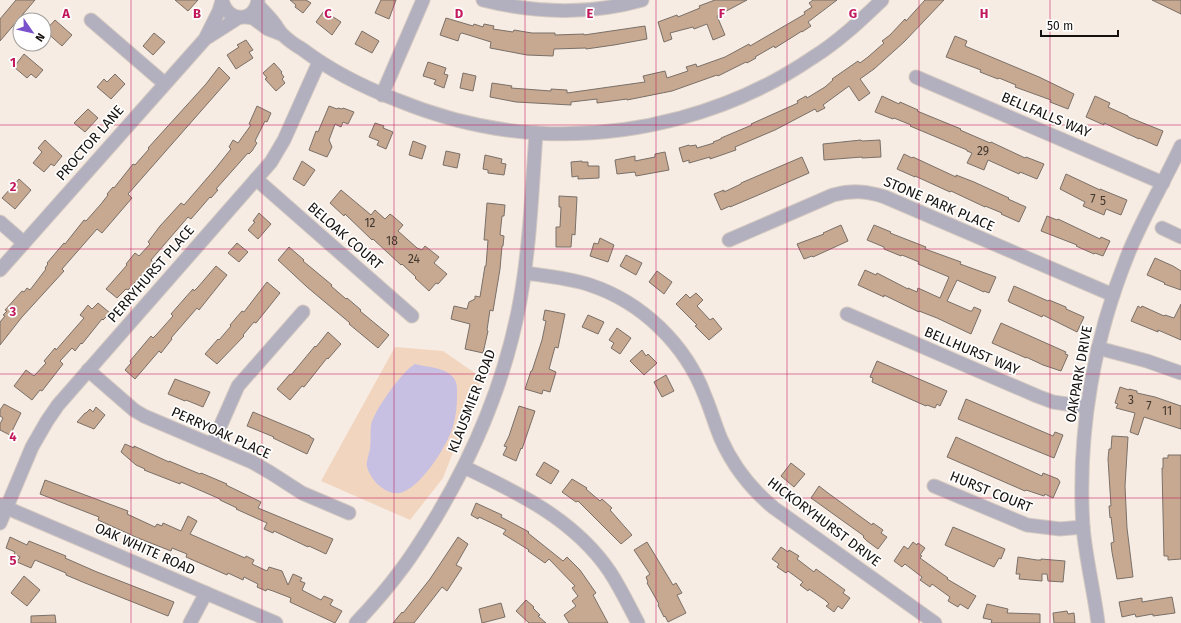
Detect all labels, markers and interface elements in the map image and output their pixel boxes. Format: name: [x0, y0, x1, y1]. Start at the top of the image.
text: A: [61, 6, 70, 21]
text: B: [193, 6, 201, 21]
text: C: [324, 6, 332, 21]
text: D: [455, 6, 464, 21]
text: E: [587, 6, 594, 21]
text: F: [719, 6, 726, 21]
text: G: [849, 6, 857, 21]
text: H: [980, 6, 988, 21]
north arrow: [12, 12, 52, 52]
scale bar: [1041, 12, 1118, 38]
text: 50 m: [1047, 19, 1073, 33]
text: N: [32, 31, 47, 44]
text: 1: [10, 55, 16, 70]
street label: BELLFALLS WAY: [999, 88, 1094, 142]
street label: PROCTOR LANE: [53, 102, 127, 184]
house number: 29: [977, 144, 989, 158]
street label: STONE PARK PLACE: [881, 173, 997, 235]
text: 2: [10, 179, 17, 194]
house number: 7: [1090, 192, 1096, 206]
house number: 5: [1100, 194, 1106, 208]
street label: BELOAK COURT: [304, 199, 387, 274]
house number: 12: [364, 216, 376, 230]
street label: PERRYHURST PLACE: [104, 222, 198, 326]
house number: 18: [386, 234, 398, 248]
house number: 24: [408, 252, 421, 266]
text: 3: [9, 304, 17, 319]
street label: BELLHURST WAY: [922, 323, 1023, 379]
street label: OAKPARK DRIVE: [1062, 324, 1096, 424]
street label: KLAUSMIER ROAD: [444, 347, 500, 455]
house number: 3: [1128, 393, 1134, 407]
house number: 7: [1146, 399, 1152, 413]
street label: PERRYOAK PLACE: [169, 403, 273, 463]
house number: 11: [1162, 404, 1172, 418]
text: 4: [9, 429, 17, 444]
street label: HURST COURT: [947, 468, 1035, 517]
street label: HICKORYHURST DRIVE: [764, 474, 884, 570]
street label: OAK WHITE ROAD: [92, 519, 198, 579]
text: 5: [10, 553, 17, 568]

